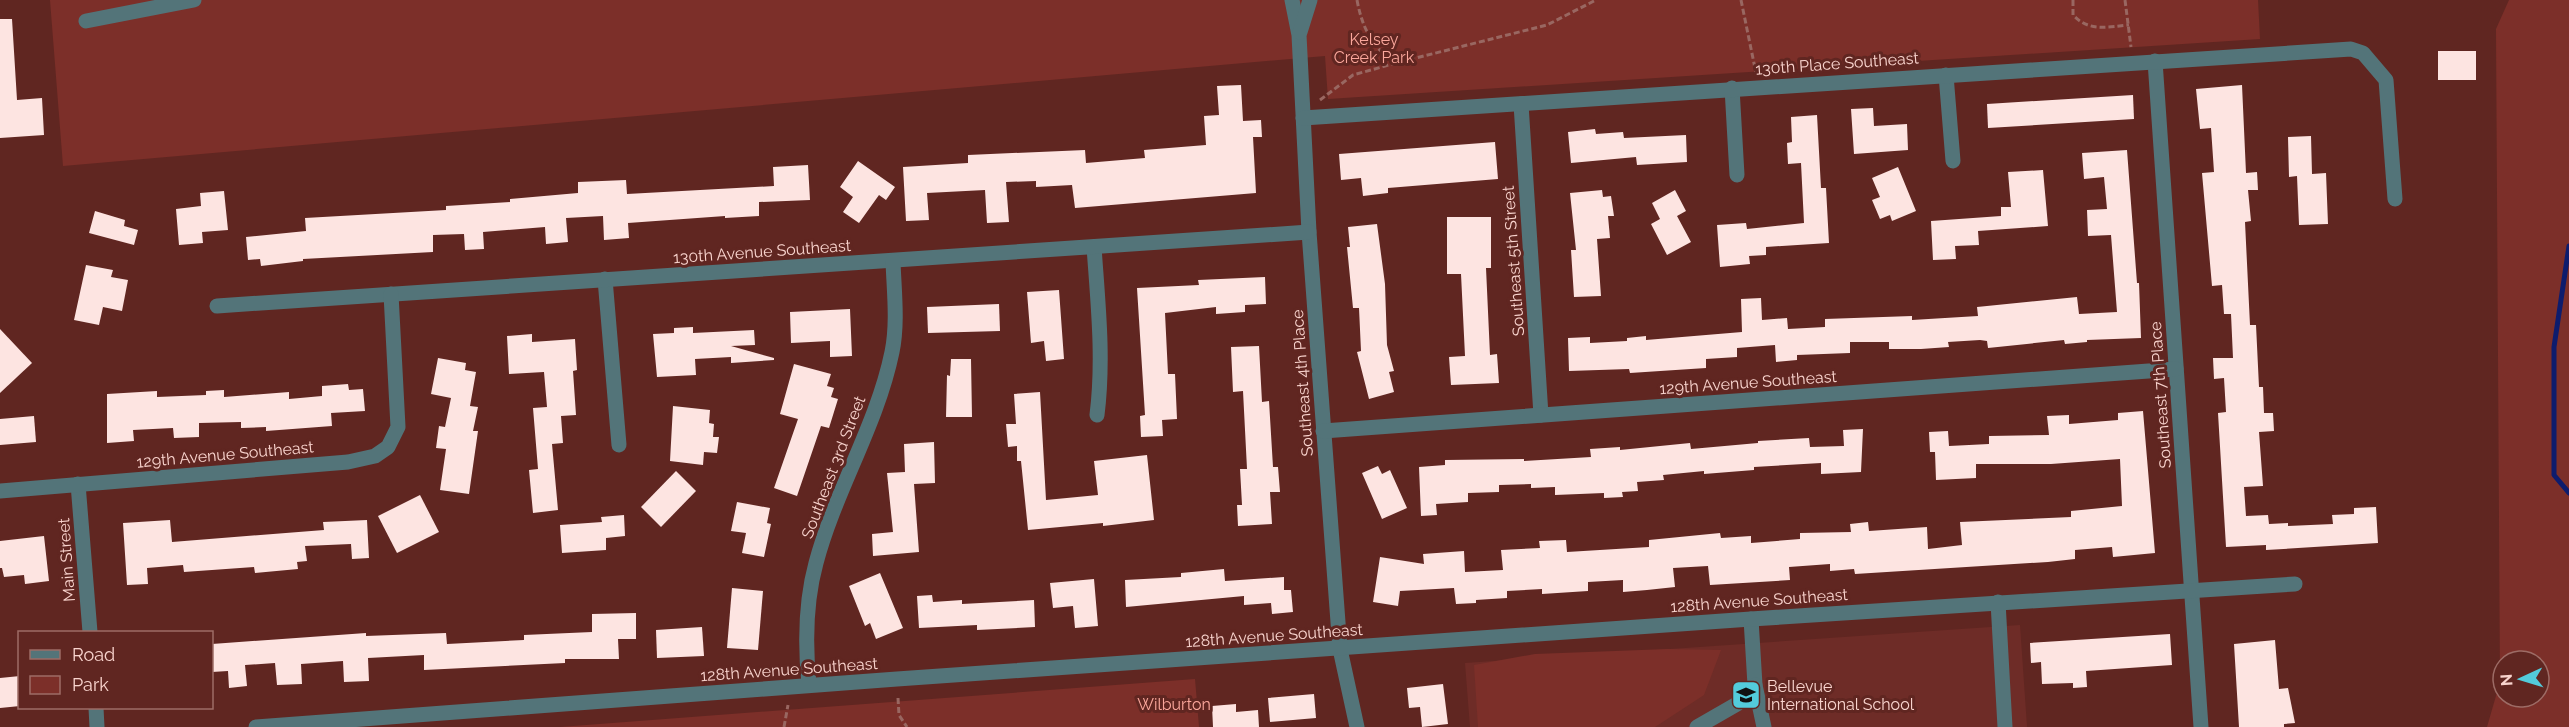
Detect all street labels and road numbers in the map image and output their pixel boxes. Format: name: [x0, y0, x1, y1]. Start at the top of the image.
street label: 130th Place Southeast: [1755, 48, 1920, 79]
street label: Southeast 5th Street: [1499, 185, 1528, 337]
street label: 130th Avenue Southeast: [672, 236, 852, 267]
street label: Southeast 4th Place: [1288, 309, 1317, 457]
street label: Southeast 7th Place: [2146, 321, 2175, 469]
street label: 129th Avenue Southeast: [1659, 367, 1838, 398]
street label: Southeast 3rd Street: [798, 393, 870, 541]
street label: 129th Avenue Southeast: [136, 437, 315, 472]
street label: Main Street: [54, 517, 79, 602]
street label: 128th Avenue Southeast: [1670, 585, 1849, 616]
street label: 128th Avenue Southeast: [1185, 620, 1364, 651]
street label: 128th Avenue Southeast: [700, 654, 879, 685]

